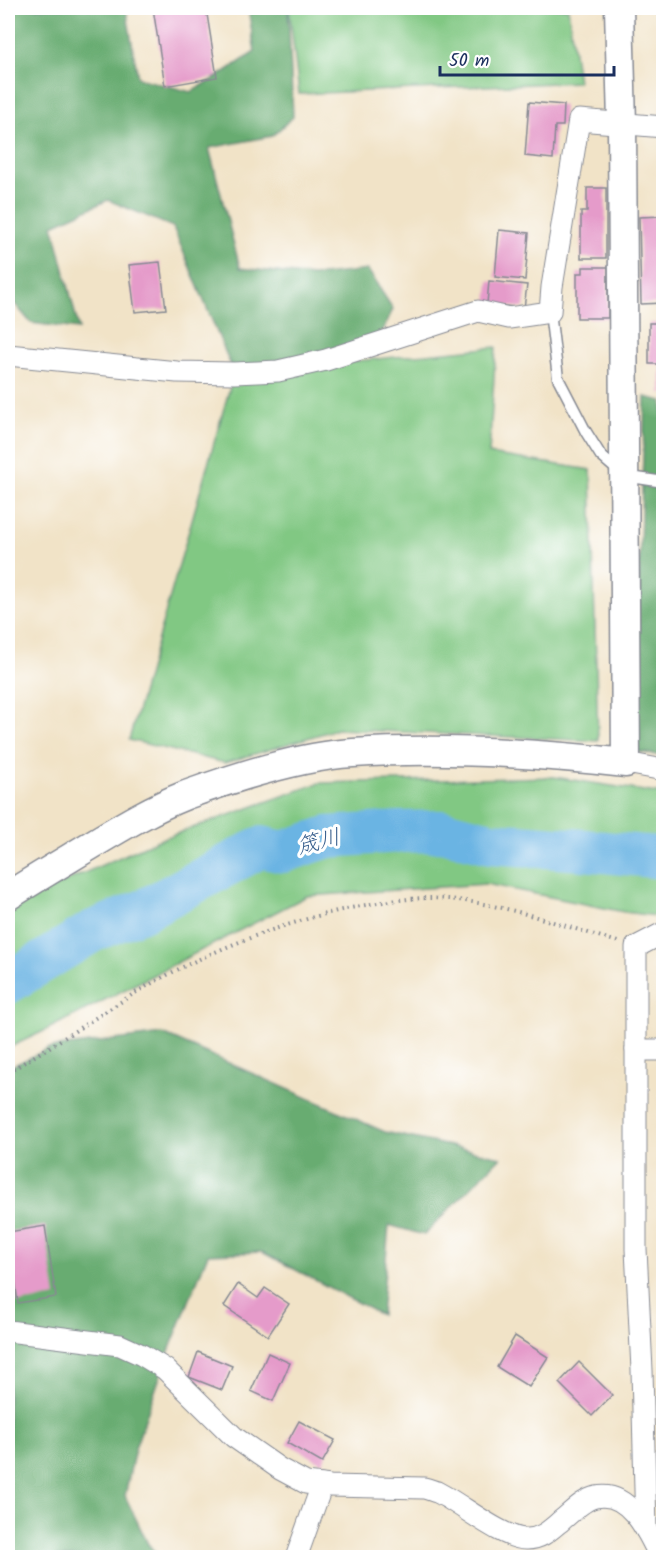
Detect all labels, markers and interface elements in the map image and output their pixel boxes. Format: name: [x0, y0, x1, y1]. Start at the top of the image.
scale bar: [440, 39, 614, 77]
text: 50 m: [449, 47, 489, 76]
water label: 筬川: [293, 821, 345, 865]

